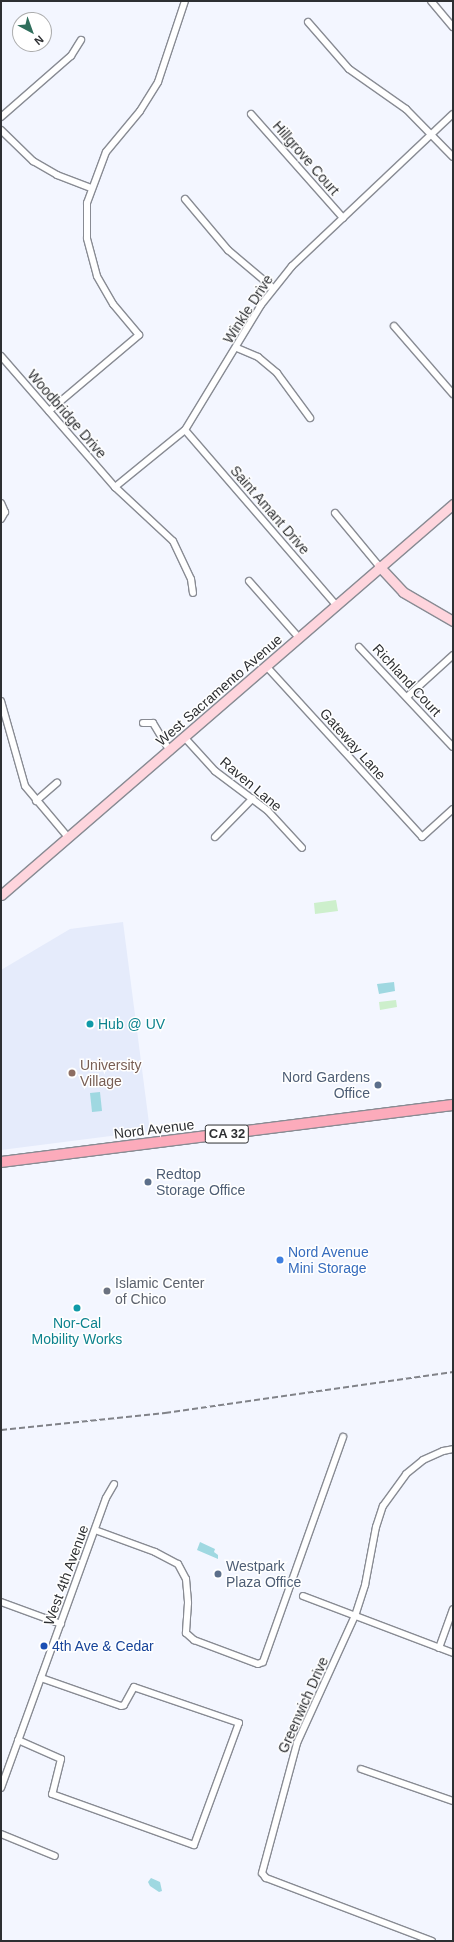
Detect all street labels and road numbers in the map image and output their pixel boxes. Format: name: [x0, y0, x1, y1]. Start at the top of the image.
street label: Hillgrove Court: [269, 118, 343, 198]
street label: Winkle Drive: [220, 271, 276, 347]
street label: Woodbridge Drive: [24, 366, 110, 462]
street label: Saint Amant Drive: [227, 462, 313, 558]
street label: West Sacramento Avenue: [152, 630, 286, 750]
street label: Richland Court: [369, 640, 445, 720]
street label: Gateway Lane: [317, 705, 389, 783]
street label: Raven Lane: [217, 753, 285, 815]
street label: Nord Avenue: [113, 1116, 195, 1142]
road number: CA 32: [204, 1123, 250, 1145]
street label: West 4th Avenue: [40, 1522, 92, 1628]
street label: Greenwich Drive: [274, 1654, 332, 1756]

